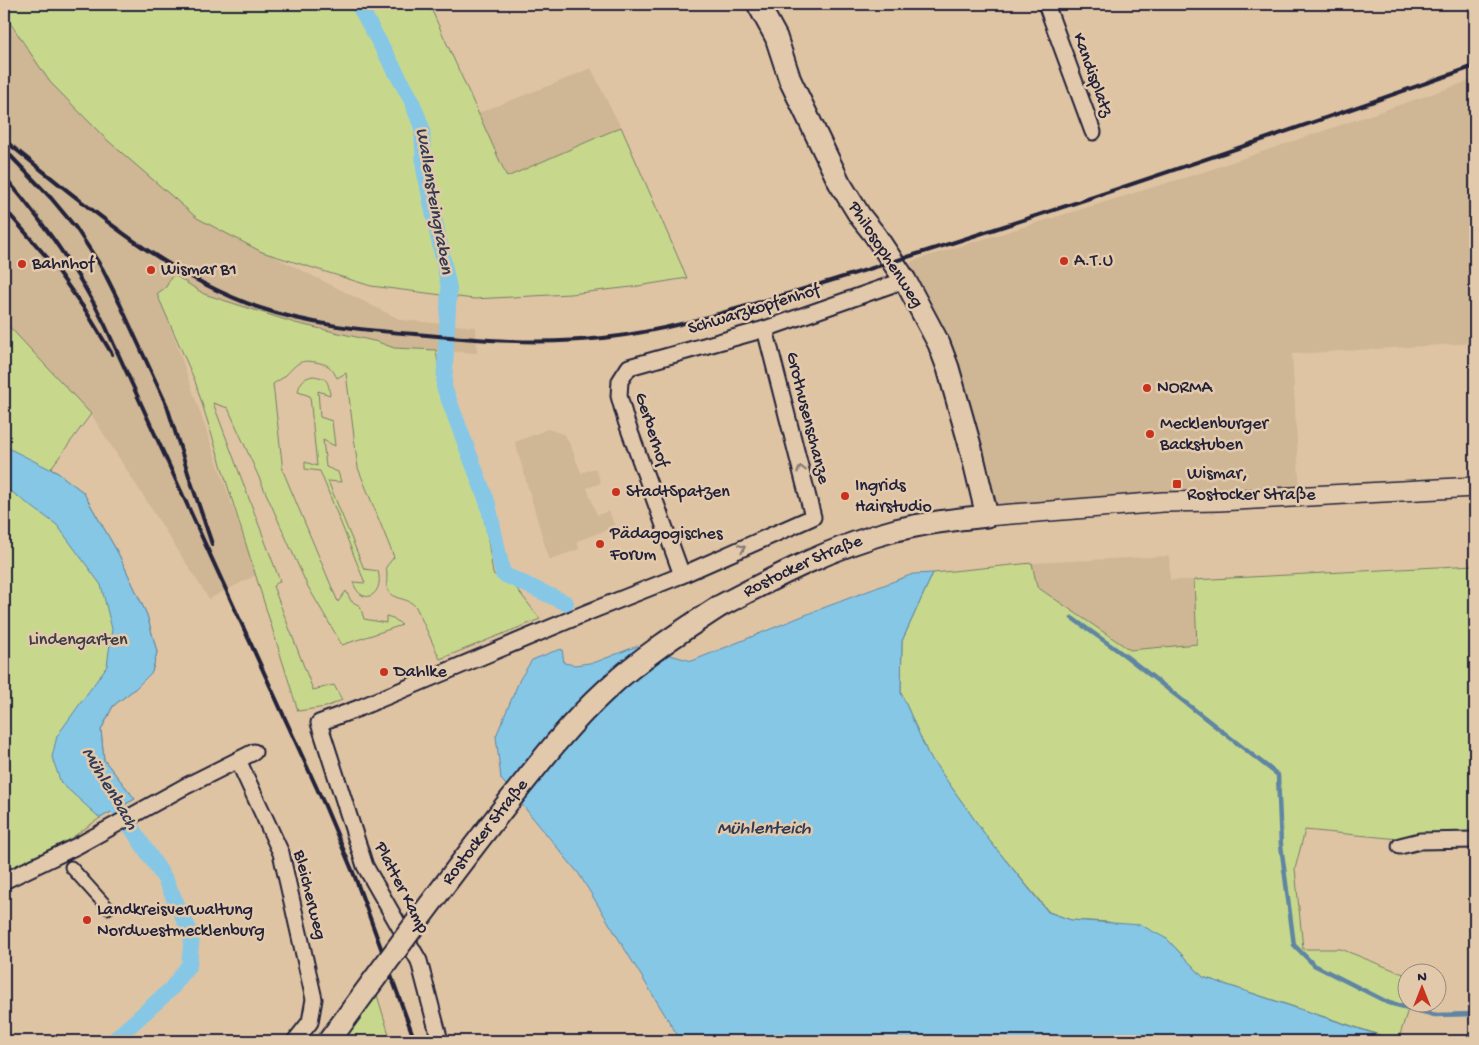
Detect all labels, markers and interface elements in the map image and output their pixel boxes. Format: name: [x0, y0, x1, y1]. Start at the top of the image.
street label: Kandisplatz: [1067, 30, 1117, 121]
water label: Wallensteingraben: [409, 126, 457, 277]
street label: Philosophenweg: [842, 197, 927, 312]
place label: A.T.U: [1074, 251, 1113, 272]
place label: Bahnhof: [31, 254, 95, 275]
marker: A.T.U: [1058, 255, 1070, 267]
marker: Bahnhof: [16, 258, 28, 270]
place label: Wismar B1: [161, 260, 237, 281]
marker: Wismar B1: [145, 264, 157, 276]
street label: Schwarzkopfenhof: [686, 280, 824, 340]
street label: Grothusenschanze: [780, 350, 834, 487]
place label: NORMA: [1157, 378, 1214, 399]
marker: NORMA: [1141, 382, 1153, 394]
street label: Gerberhof: [629, 390, 673, 471]
place label: Mecklenburger Backstuben: [1159, 414, 1270, 456]
marker: Mecklenburger Backstuben: [1144, 428, 1156, 440]
place label: Wismar, Rostocker Straße: [1187, 464, 1316, 506]
one-way arrow: [796, 465, 807, 474]
place label: Ingrids Hairstudio: [855, 476, 932, 518]
marker: Wismar, Rostocker Straße: [1171, 478, 1183, 490]
place label: StadtSpatzen: [626, 482, 730, 503]
marker: StadtSpatzen: [610, 486, 622, 498]
marker: Ingrids Hairstudio: [839, 490, 851, 502]
place label: Pädagogisches Forum: [609, 524, 724, 566]
street label: Rostocker Straße: [740, 530, 866, 602]
marker: Pädagogisches Forum: [594, 538, 606, 550]
one-way arrow: [737, 544, 746, 555]
park label: Lindengarten: [28, 630, 128, 651]
place label: Dahlke: [393, 662, 447, 683]
marker: Dahlke: [378, 666, 390, 678]
water label: Mühlenbach: [75, 743, 143, 835]
street label: Rostocker Straße: [438, 774, 533, 889]
water label: Mühlenteich: [717, 818, 812, 841]
street label: Platter Kamp: [368, 838, 433, 937]
street label: Bleicherweg: [288, 847, 330, 942]
place label: Landkreisverwaltung Nordwestmecklenburg: [97, 900, 265, 942]
marker: Landkreisverwaltung Nordwestmecklenburg: [81, 914, 93, 926]
north arrow: [1396, 962, 1446, 1012]
text: N: [1417, 969, 1427, 986]

